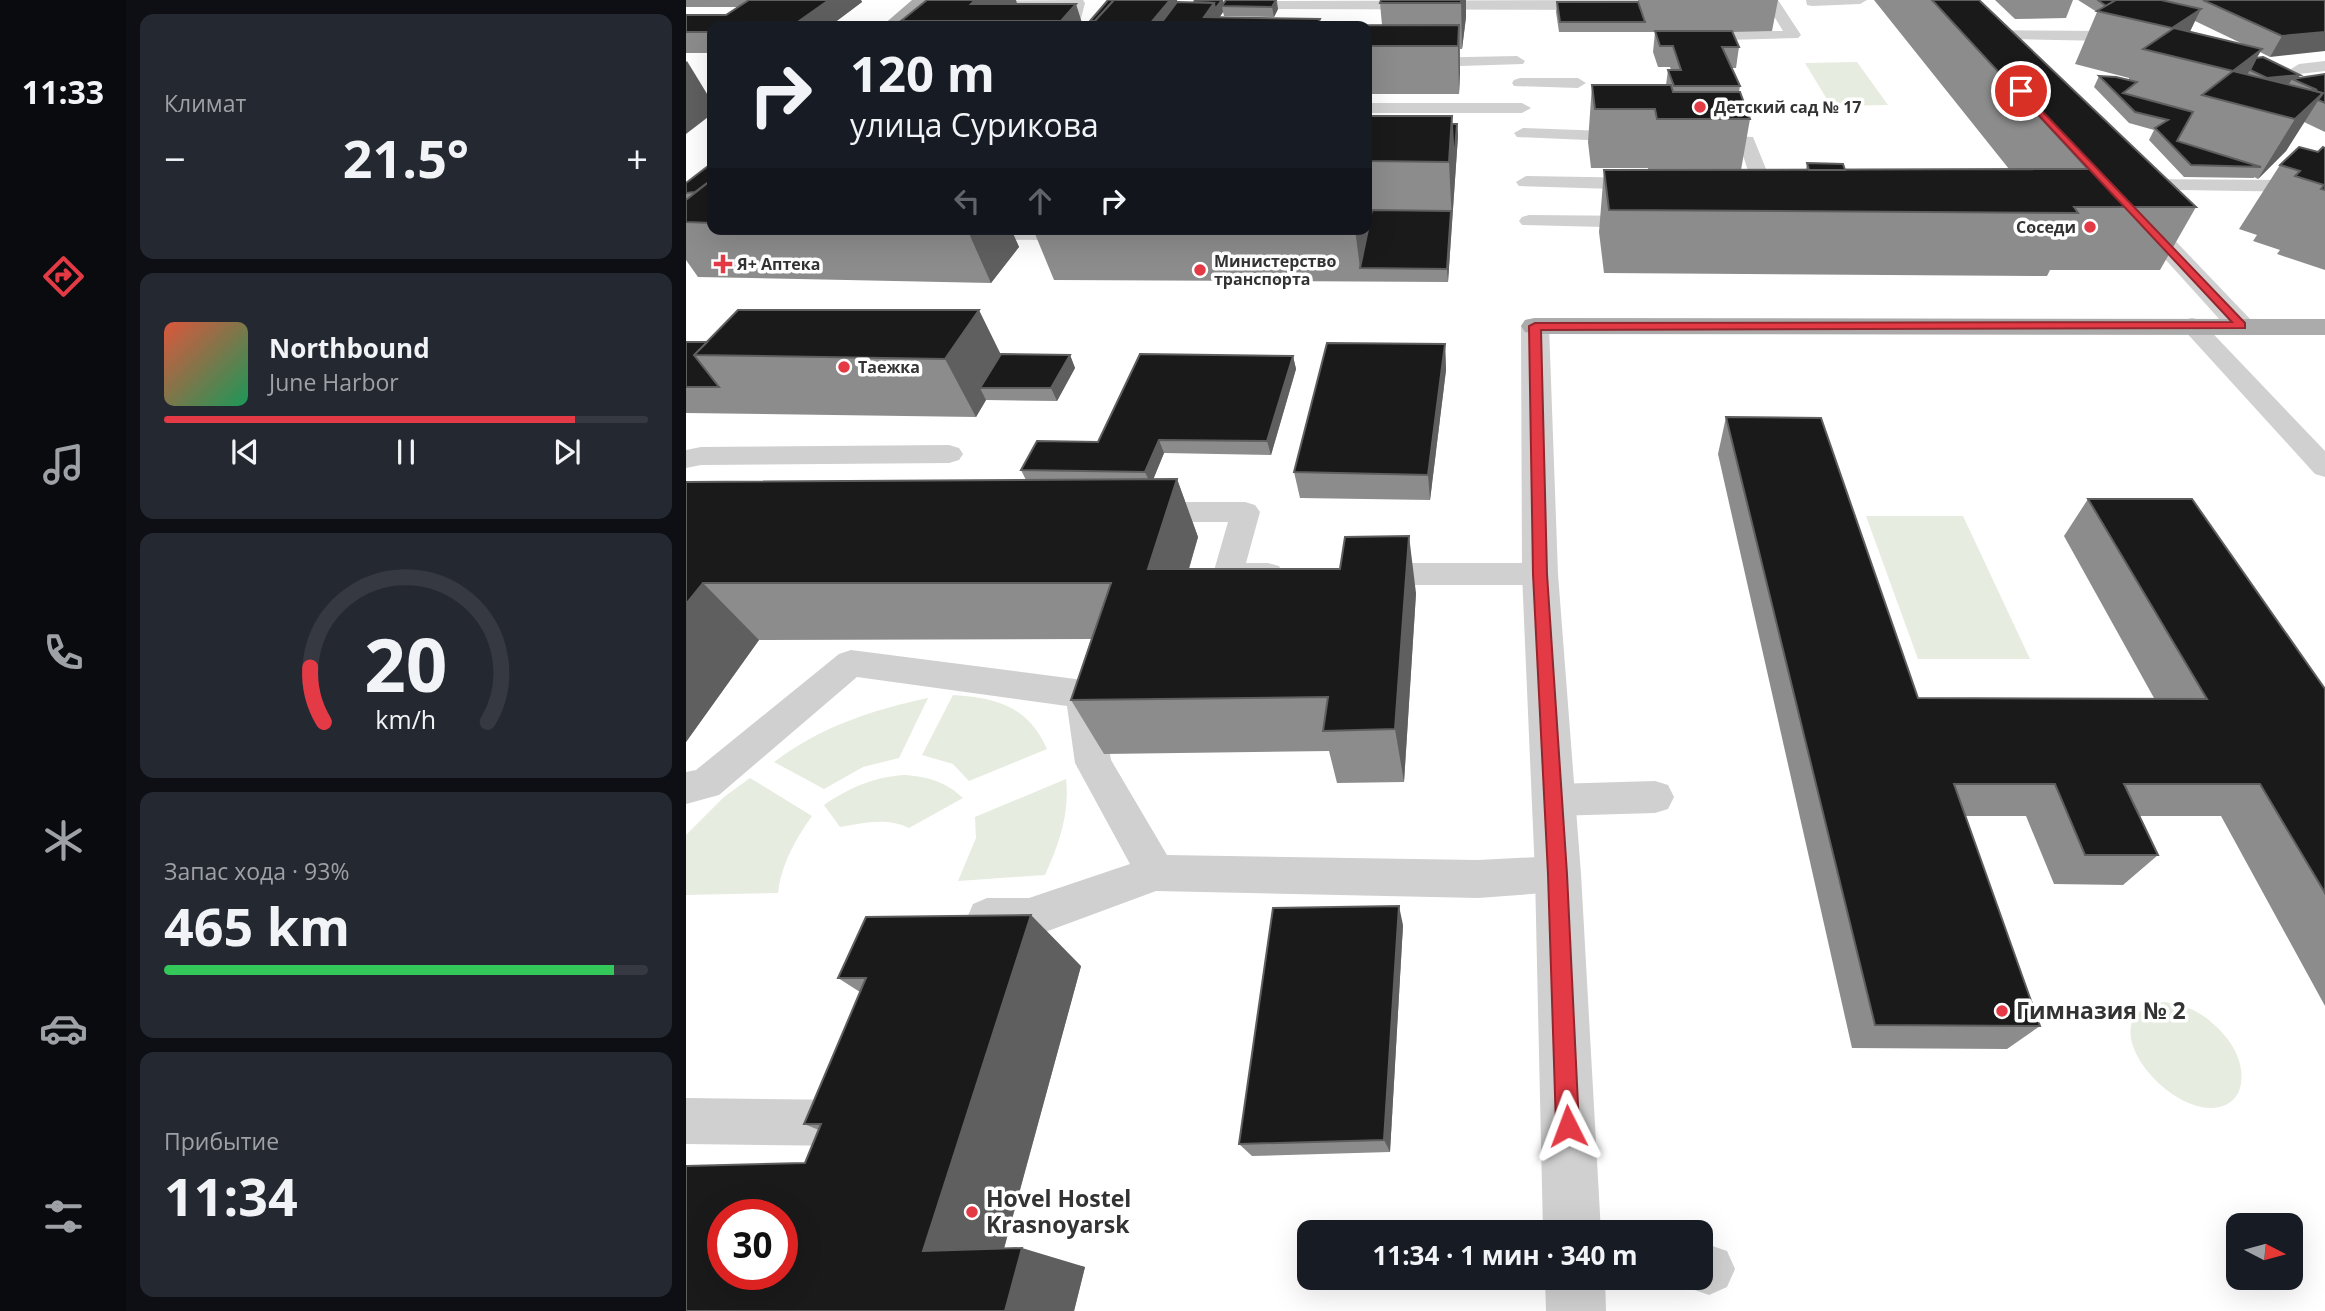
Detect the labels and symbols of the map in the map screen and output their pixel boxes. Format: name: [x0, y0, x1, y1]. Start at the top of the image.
pin: [1991, 61, 2051, 121]
place label: Детский сад № 17: [1714, 96, 1861, 118]
marker: Детский сад № 17: [1692, 99, 1708, 115]
place label: Соседи: [2016, 216, 2076, 238]
marker: Соседи: [2082, 219, 2098, 235]
place label: Министерство транспорта: [1214, 250, 1337, 290]
place label: Я+ Аптека: [736, 253, 820, 275]
marker: Я+ Аптека: [715, 256, 731, 272]
marker: Министерство транспорта: [1192, 262, 1208, 278]
place label: Таежка: [858, 356, 920, 378]
marker: Таежка: [836, 359, 852, 375]
place label: Гимназия № 2: [2016, 994, 2186, 1026]
marker: Гимназия № 2: [1994, 1003, 2010, 1019]
position arrow: [1531, 1089, 1605, 1163]
place label: Hovel Hostel Krasnoyarsk: [986, 1182, 1131, 1240]
speed limit sign: 30: [707, 1199, 798, 1290]
marker: Hovel Hostel Krasnoyarsk: [964, 1204, 980, 1220]
north arrow: [2226, 1213, 2303, 1290]

